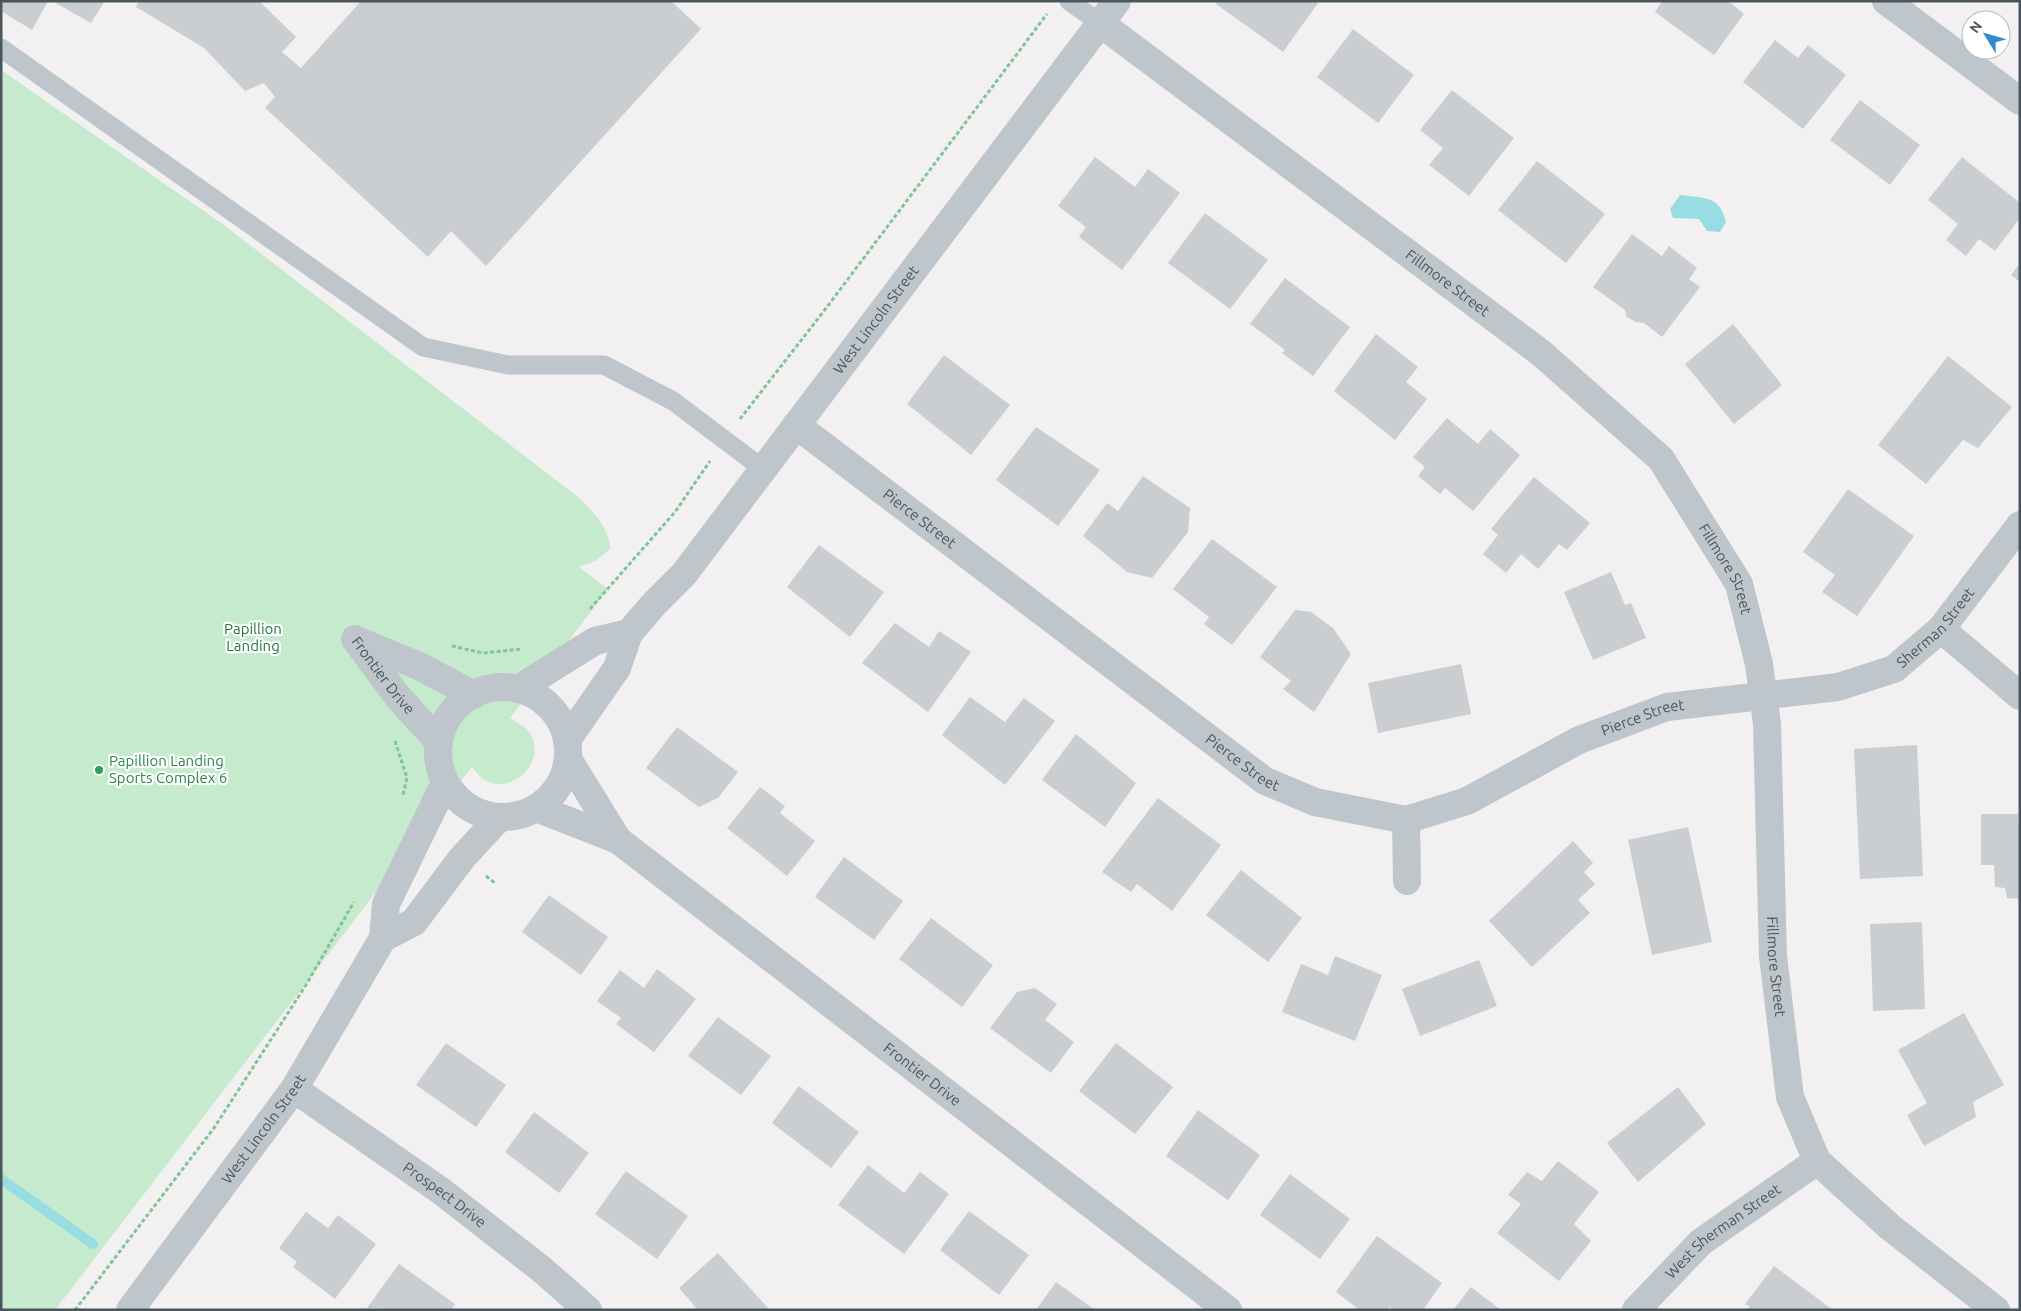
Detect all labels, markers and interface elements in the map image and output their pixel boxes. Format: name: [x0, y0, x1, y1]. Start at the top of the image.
north arrow: [1961, 10, 2011, 60]
text: N: [1966, 18, 1985, 36]
street label: Fillmore Street: [1402, 246, 1493, 320]
street label: West Lincoln Street: [829, 262, 922, 377]
street label: Pierce Street: [880, 485, 960, 551]
street label: Fillmore Street: [1695, 520, 1755, 616]
street label: Sherman Street: [1893, 584, 1977, 671]
park label: Papillion Landing: [224, 620, 282, 654]
street label: Frontier Drive: [348, 633, 418, 717]
street label: Pierce Street: [1598, 696, 1685, 739]
street label: Pierce Street: [1202, 730, 1282, 794]
place label: Papillion Landing Sports Complex 6: [109, 752, 227, 786]
marker: Papillion Landing Sports Complex 6: [93, 764, 105, 776]
street label: Fillmore Street: [1764, 916, 1789, 1018]
street label: Frontier Drive: [880, 1039, 965, 1109]
street label: West Lincoln Street: [218, 1071, 309, 1187]
street label: Prospect Drive: [400, 1158, 490, 1231]
street label: West Sherman Street: [1662, 1180, 1784, 1282]

